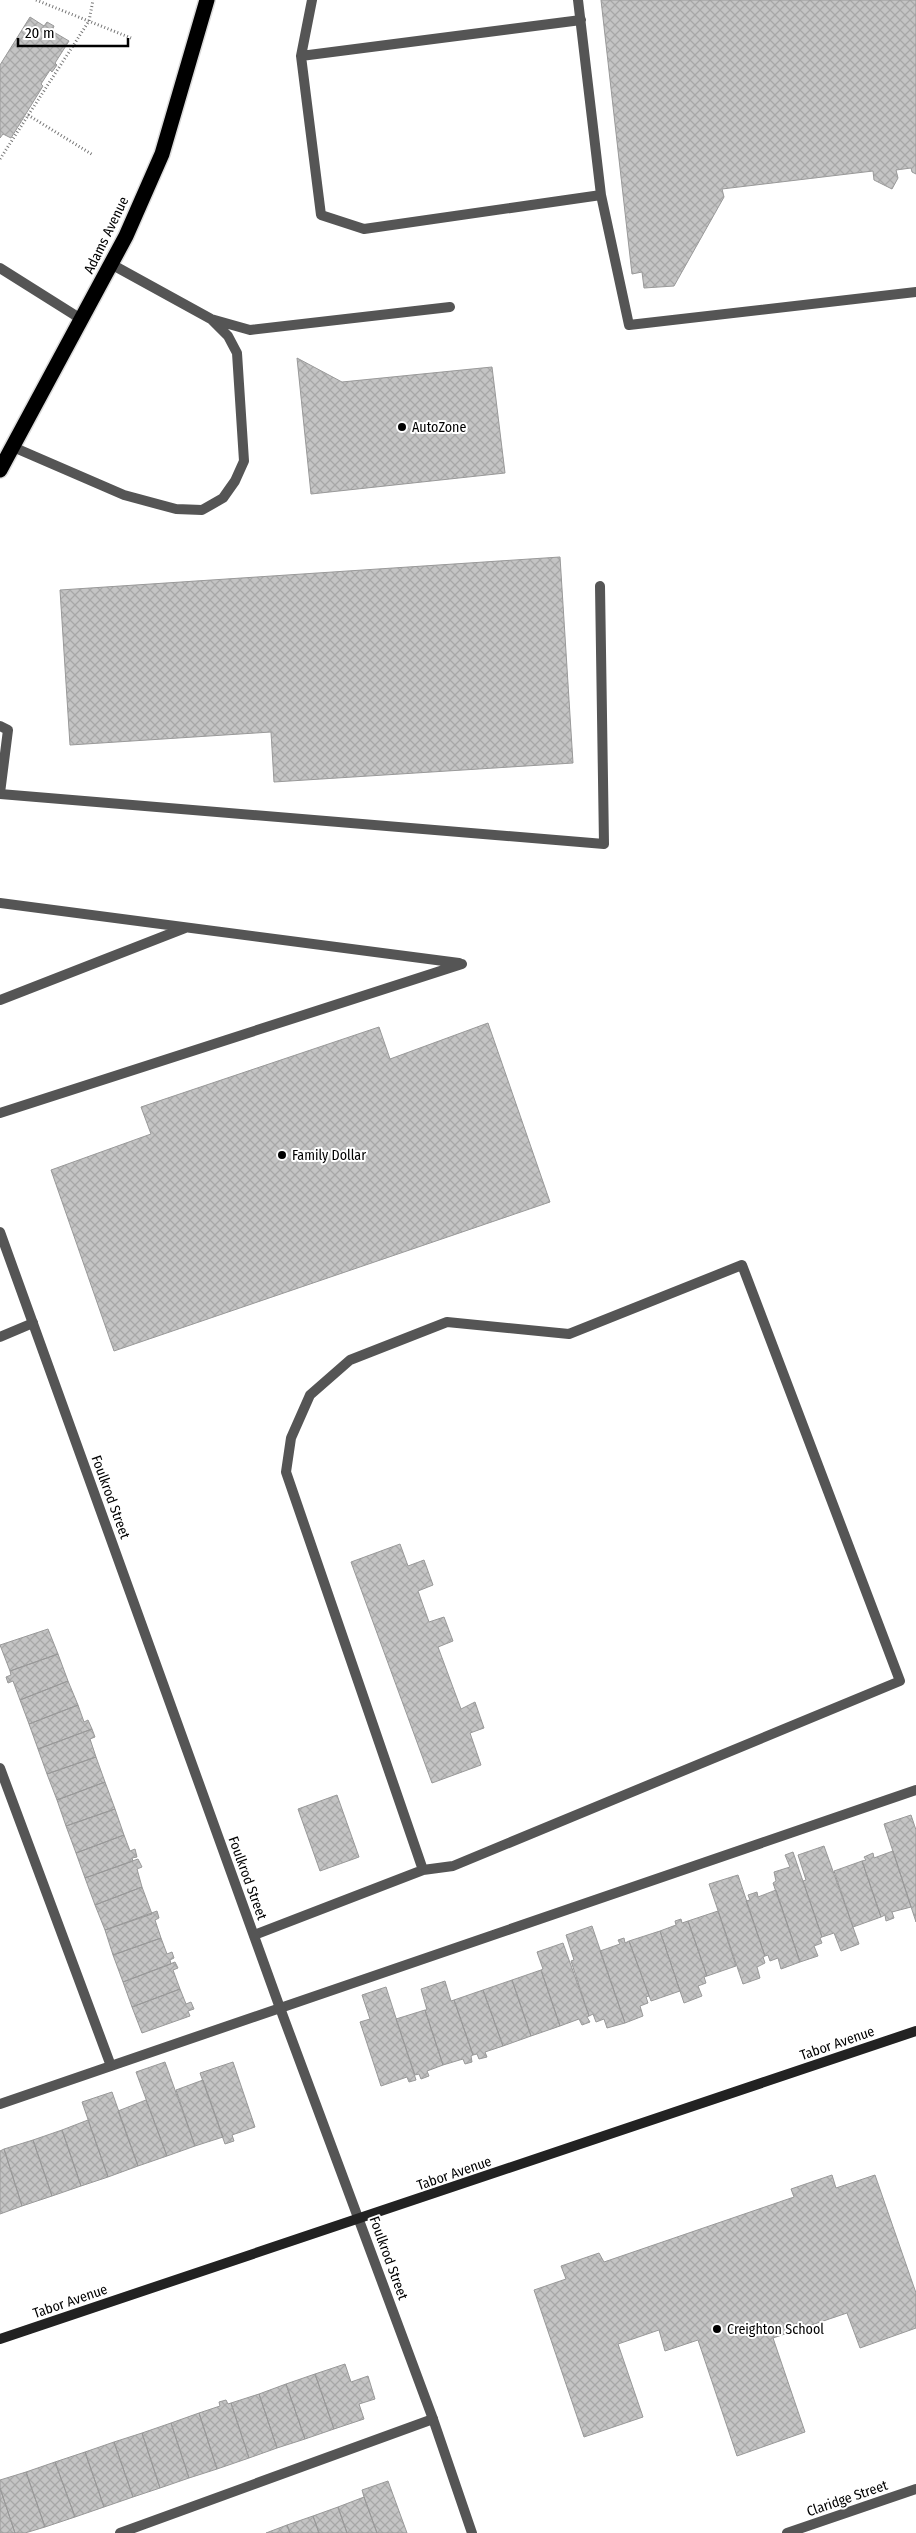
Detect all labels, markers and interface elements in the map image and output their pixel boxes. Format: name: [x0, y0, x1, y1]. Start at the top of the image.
scale bar: [18, 15, 128, 47]
text: 20 m: [25, 24, 55, 42]
street label: Adams Avenue: [80, 194, 132, 277]
place label: AutoZone: [412, 419, 466, 436]
marker: AutoZone: [396, 421, 408, 433]
place label: Family Dollar: [292, 1147, 366, 1164]
marker: Family Dollar: [276, 1149, 288, 1161]
street label: Foulkrod Street: [88, 1453, 134, 1542]
street label: Foulkrod Street: [225, 1834, 271, 1923]
street label: Tabor Avenue: [798, 2023, 877, 2064]
street label: Tabor Avenue: [415, 2153, 494, 2194]
street label: Foulkrod Street: [366, 2214, 412, 2303]
street label: Tabor Avenue: [31, 2281, 110, 2322]
place label: Creighton School: [727, 2321, 824, 2338]
marker: Creighton School: [711, 2323, 723, 2335]
street label: Claridge Street: [805, 2477, 890, 2520]

